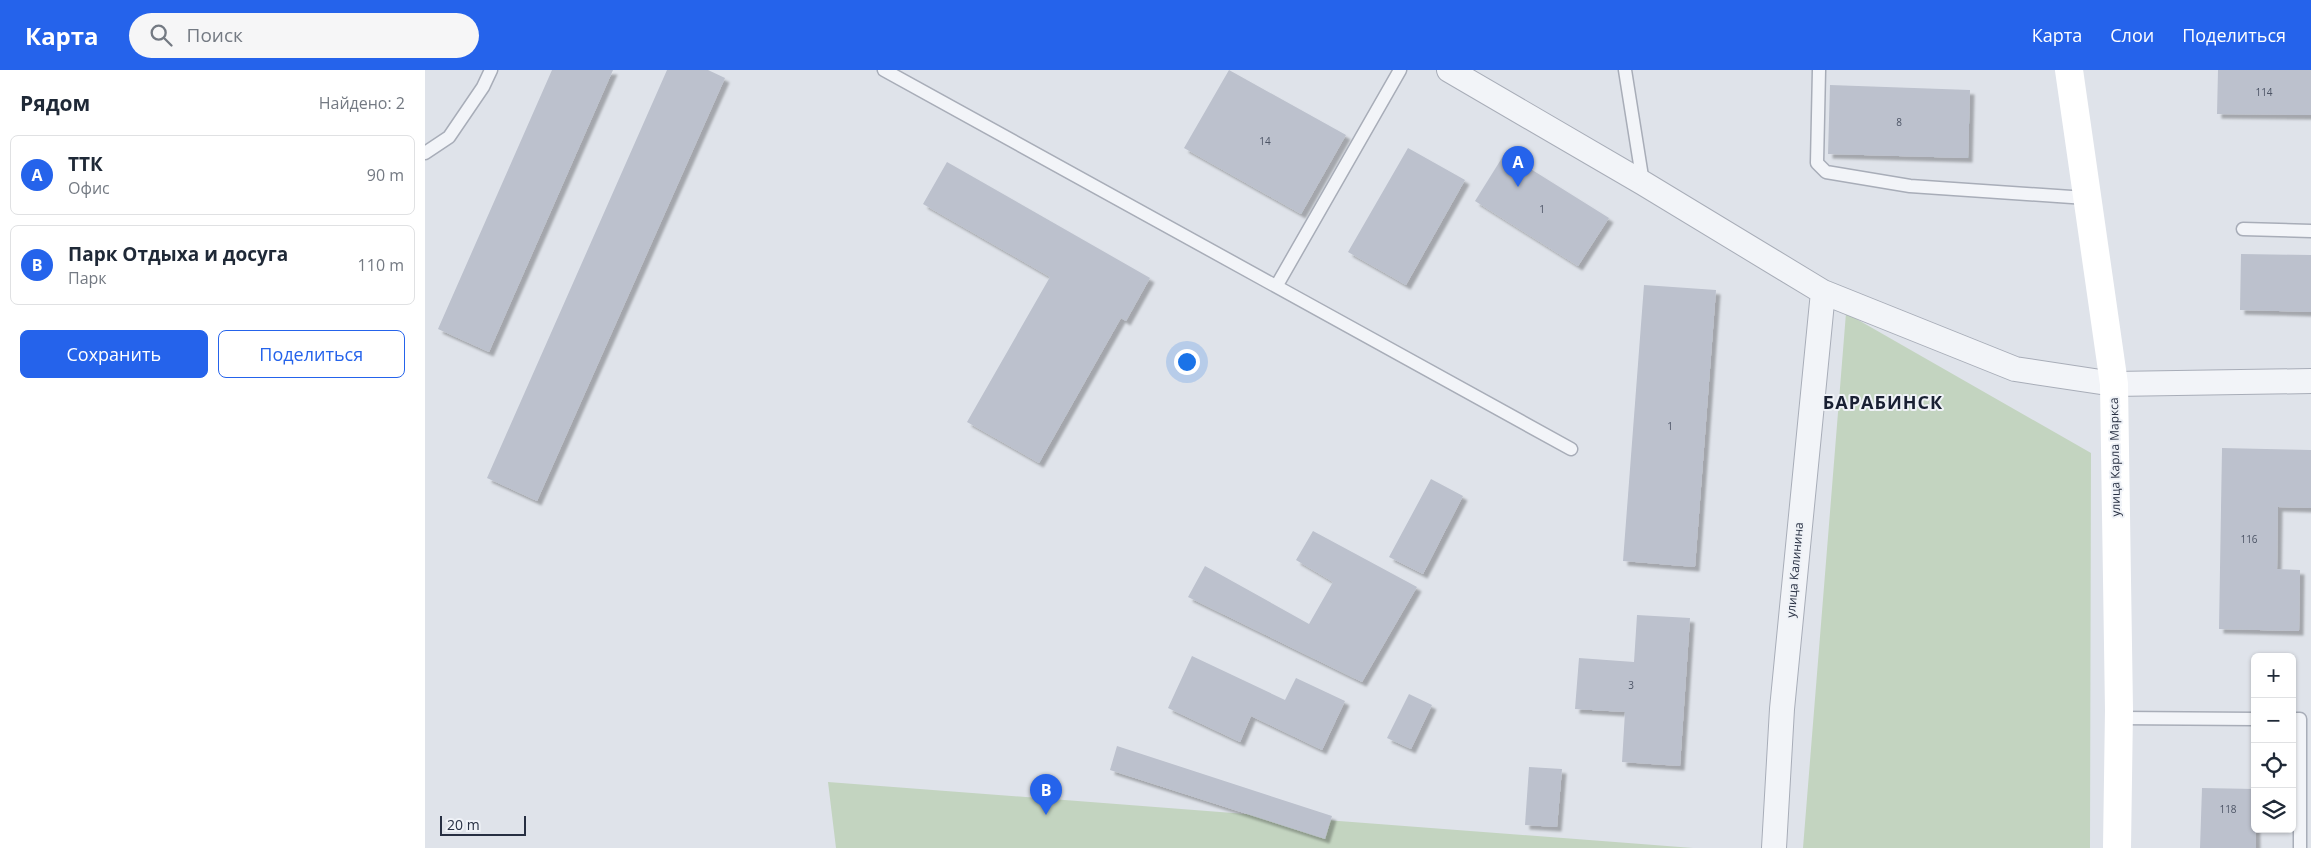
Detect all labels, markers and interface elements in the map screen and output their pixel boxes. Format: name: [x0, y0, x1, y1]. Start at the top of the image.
search box: [129, 13, 479, 58]
text: Карта: [25, 19, 99, 52]
icon: search: [147, 21, 175, 49]
text: Поиск: [187, 22, 243, 48]
text: Карта: [2032, 23, 2082, 47]
text: Слои: [2110, 23, 2154, 47]
text: Поделиться: [2182, 23, 2286, 47]
house number: 114: [2255, 85, 2273, 99]
text: Рядом: [20, 89, 90, 117]
text: Найдено: 2: [319, 92, 405, 114]
house number: 8: [1896, 115, 1902, 129]
house number: 14: [1259, 134, 1271, 148]
pin: A: [1502, 146, 1534, 187]
text: ТТК: [68, 151, 103, 177]
text: A: [31, 164, 43, 186]
text: 90 m: [367, 164, 404, 186]
text: Офис: [68, 177, 110, 199]
house number: 1: [1539, 202, 1545, 216]
text: Парк Отдыха и досуга: [68, 241, 288, 267]
text: B: [32, 254, 42, 276]
text: 110 m: [358, 254, 404, 276]
text: Парк: [68, 267, 107, 289]
button: Сохранить: [20, 330, 208, 378]
button: Поделиться: [218, 330, 405, 378]
your location: [1174, 349, 1200, 375]
district label: БАРАБИНСК: [1823, 390, 1943, 414]
street label: улица Карла Маркса: [2105, 397, 2124, 517]
house number: 1: [1667, 419, 1673, 433]
street label: улица Калинина: [1782, 522, 1807, 618]
house number: 116: [2240, 532, 2258, 546]
map controls: [2251, 653, 2296, 833]
button: +: [2251, 653, 2296, 698]
house number: 3: [1628, 678, 1634, 692]
button: −: [2251, 698, 2296, 743]
button: locate: [2251, 743, 2296, 788]
pin: B: [1030, 774, 1062, 815]
button: layers: [2251, 788, 2296, 833]
house number: 118: [2219, 802, 2237, 816]
scale bar: [440, 813, 526, 836]
text: 20 m: [447, 815, 480, 834]

